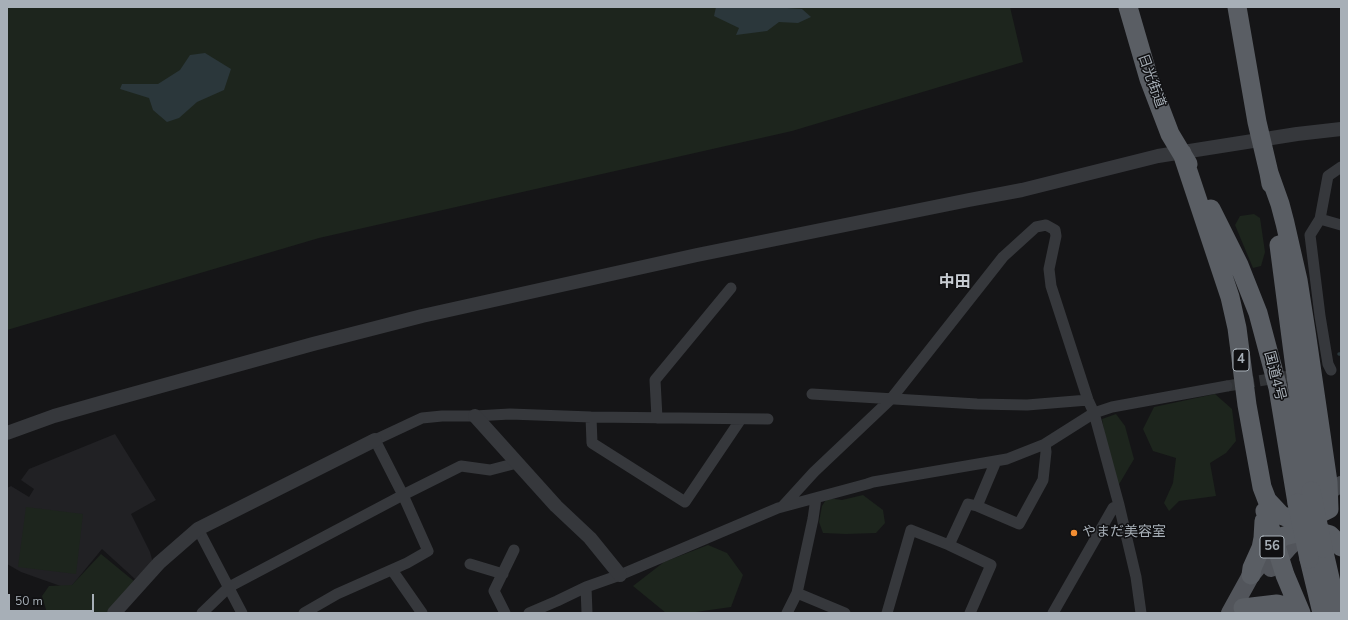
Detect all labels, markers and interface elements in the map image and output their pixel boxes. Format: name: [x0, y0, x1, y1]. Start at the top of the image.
street label: 日光街道: [1134, 52, 1168, 110]
district label: 中田: [939, 273, 971, 293]
road number: 4: [1233, 349, 1249, 371]
street label: 国道4号: [1260, 350, 1288, 402]
place label: やまだ美容室: [1082, 525, 1166, 541]
marker: やまだ美容室: [1069, 528, 1079, 538]
road number: 56: [1260, 536, 1284, 558]
scale bar: [10, 586, 96, 612]
text: 50 m: [15, 593, 43, 609]

